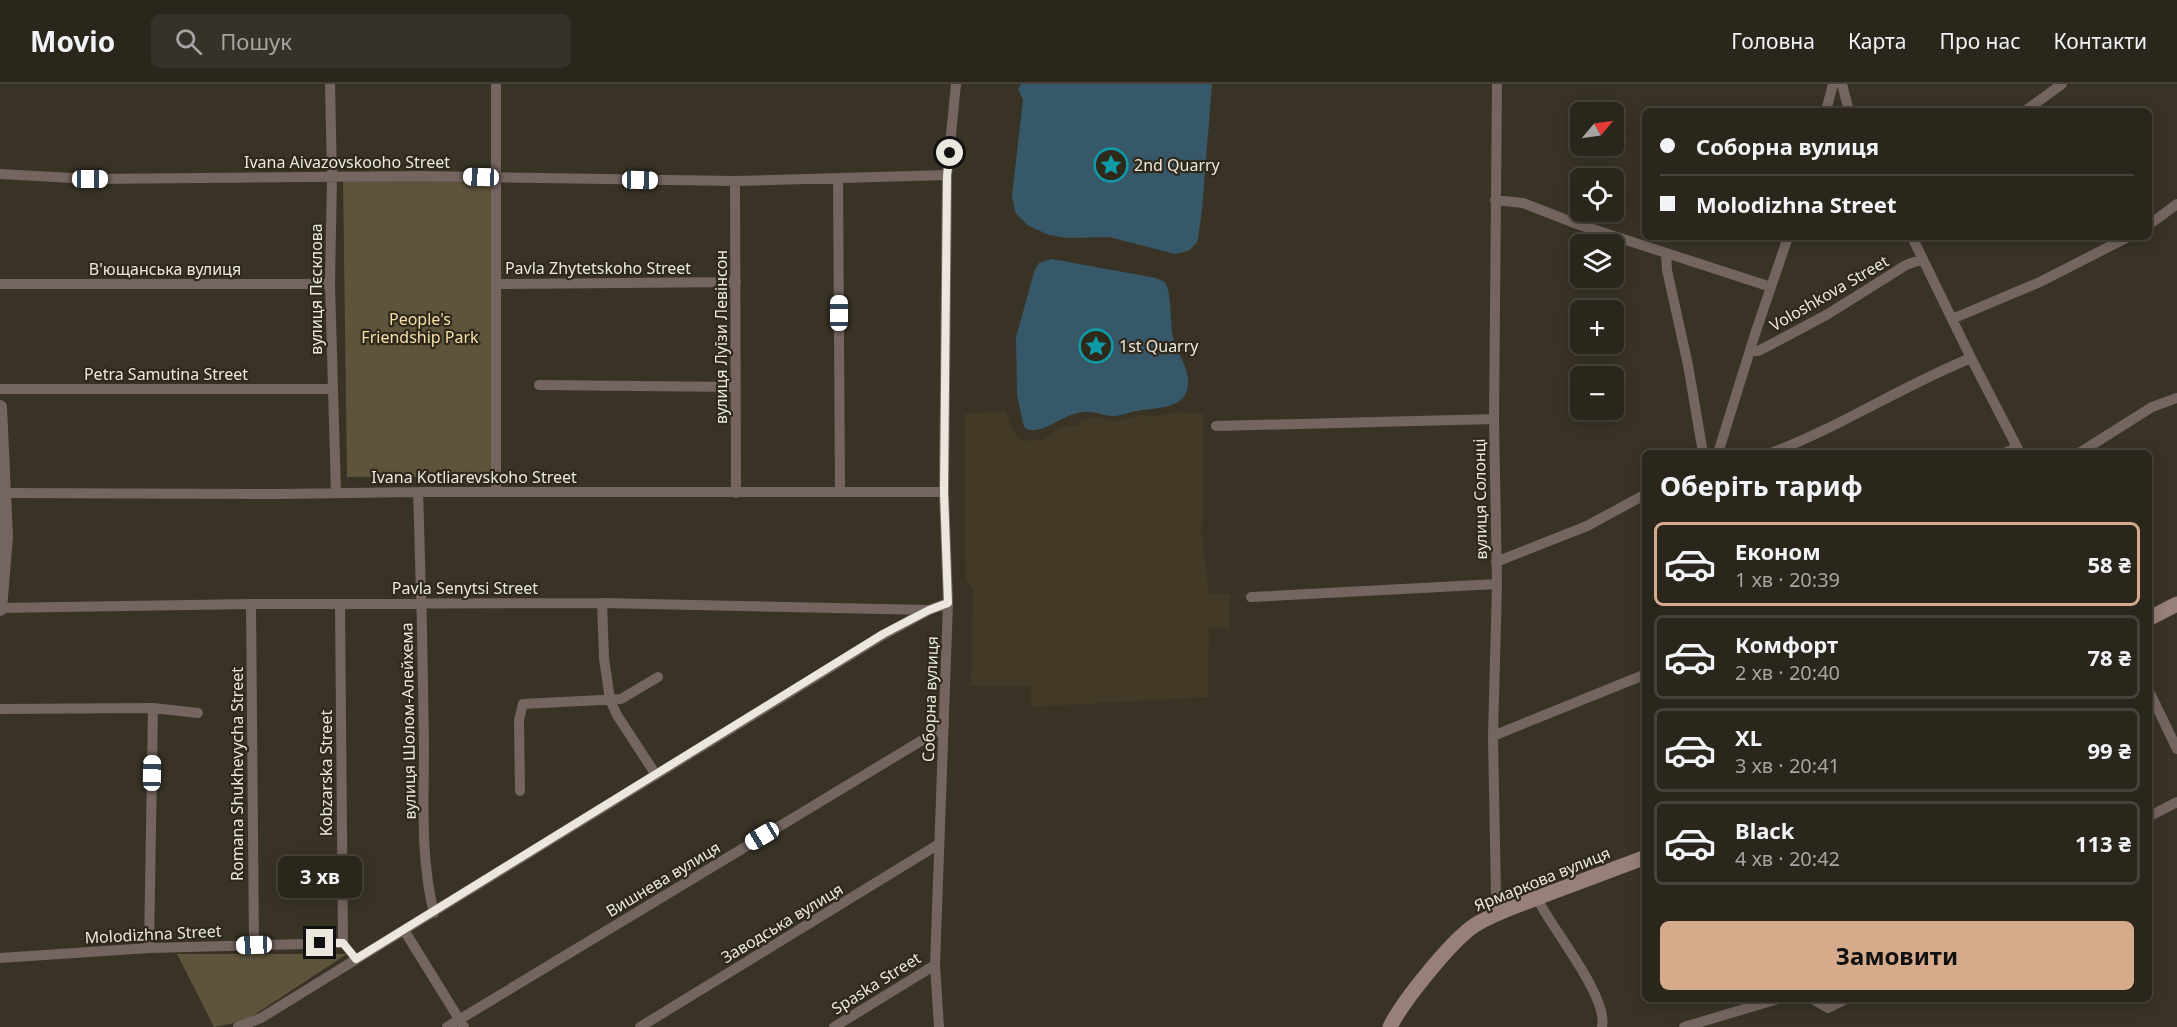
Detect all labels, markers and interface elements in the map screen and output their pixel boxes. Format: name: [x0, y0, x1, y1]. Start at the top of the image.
search box: [151, 14, 571, 68]
text: Movio: [30, 22, 115, 60]
icon: search: [172, 25, 205, 58]
text: Пошук: [220, 26, 292, 56]
text: Головна: [1731, 27, 1815, 55]
text: Карта: [1848, 27, 1906, 55]
text: Про нас: [1939, 27, 2021, 55]
text: Контакти: [2054, 27, 2147, 55]
north arrow: [1570, 102, 1624, 156]
map controls: [1570, 102, 1624, 420]
text: Соборна вулиця: [1696, 131, 1879, 161]
route start: [936, 139, 963, 166]
place icon: 2nd Quarry: [1093, 147, 1129, 183]
street label: Ivana Aivazovskooho Street: [244, 151, 450, 173]
place label: 2nd Quarry: [1134, 154, 1221, 176]
car: [463, 167, 499, 187]
button: locate: [1570, 168, 1624, 222]
car: [72, 170, 108, 188]
car: [622, 171, 658, 189]
text: Molodizhna Street: [1696, 189, 1897, 219]
street label: вулиця Пєсклова: [305, 223, 327, 355]
button: layers: [1570, 234, 1624, 288]
street label: вулиця Луїзи Левінсон: [710, 250, 732, 424]
street label: Voloshkova Street: [1765, 250, 1893, 336]
street label: Pavla Zhytetskoho Street: [505, 257, 691, 279]
street label: В'ющанська вулиця: [89, 258, 241, 280]
car: [830, 295, 848, 331]
button: +: [1570, 300, 1624, 354]
park label: People's Friendship Park: [361, 308, 479, 348]
place icon: 1st Quarry: [1078, 328, 1114, 364]
place label: 1st Quarry: [1119, 335, 1199, 357]
street label: Petra Samutina Street: [84, 363, 248, 385]
button: −: [1570, 366, 1624, 420]
street label: вулиця Солонці: [1468, 438, 1492, 560]
street label: Ivana Kotliarevskoho Street: [371, 466, 577, 488]
text: Оберіть тариф: [1660, 467, 1863, 504]
text: Економ: [1735, 536, 1821, 566]
icon: car: [1663, 537, 1717, 591]
text: 58 ₴: [2088, 549, 2131, 579]
text: 1 хв · 20:39: [1735, 566, 1840, 593]
street label: Pavla Senytsi Street: [392, 577, 538, 599]
street label: вулиця Шолом-Алейхема: [395, 622, 421, 820]
text: Комфорт: [1735, 629, 1838, 659]
icon: car: [1663, 630, 1717, 684]
street label: Соборна вулиця: [917, 636, 943, 762]
text: 78 ₴: [2088, 642, 2131, 672]
text: 2 хв · 20:40: [1735, 659, 1840, 686]
street label: Romana Shukhevycha Street: [226, 667, 248, 881]
street label: Kobzarska Street: [315, 710, 337, 836]
text: XL: [1735, 722, 1762, 752]
icon: car: [1663, 723, 1717, 777]
text: 99 ₴: [2088, 735, 2131, 765]
text: 3 хв · 20:41: [1735, 752, 1840, 779]
car: [143, 755, 161, 791]
text: Black: [1735, 815, 1794, 845]
icon: car: [1663, 816, 1717, 870]
car: [742, 819, 782, 853]
text: 113 ₴: [2075, 828, 2131, 858]
street label: Вишнева вулиця: [602, 836, 724, 922]
street label: Ярмаркова вулиця: [1471, 842, 1613, 916]
text: 4 хв · 20:42: [1735, 845, 1840, 872]
callout: 3 хв: [278, 856, 362, 898]
text: 3 хв: [300, 863, 340, 890]
street label: Заводська вулиця: [717, 878, 847, 968]
street label: Molodizhna Street: [84, 919, 222, 949]
button: Замовити: [1660, 921, 2134, 990]
route end: [306, 929, 333, 956]
car: [236, 935, 272, 955]
street label: Spaska Street: [827, 947, 925, 1019]

